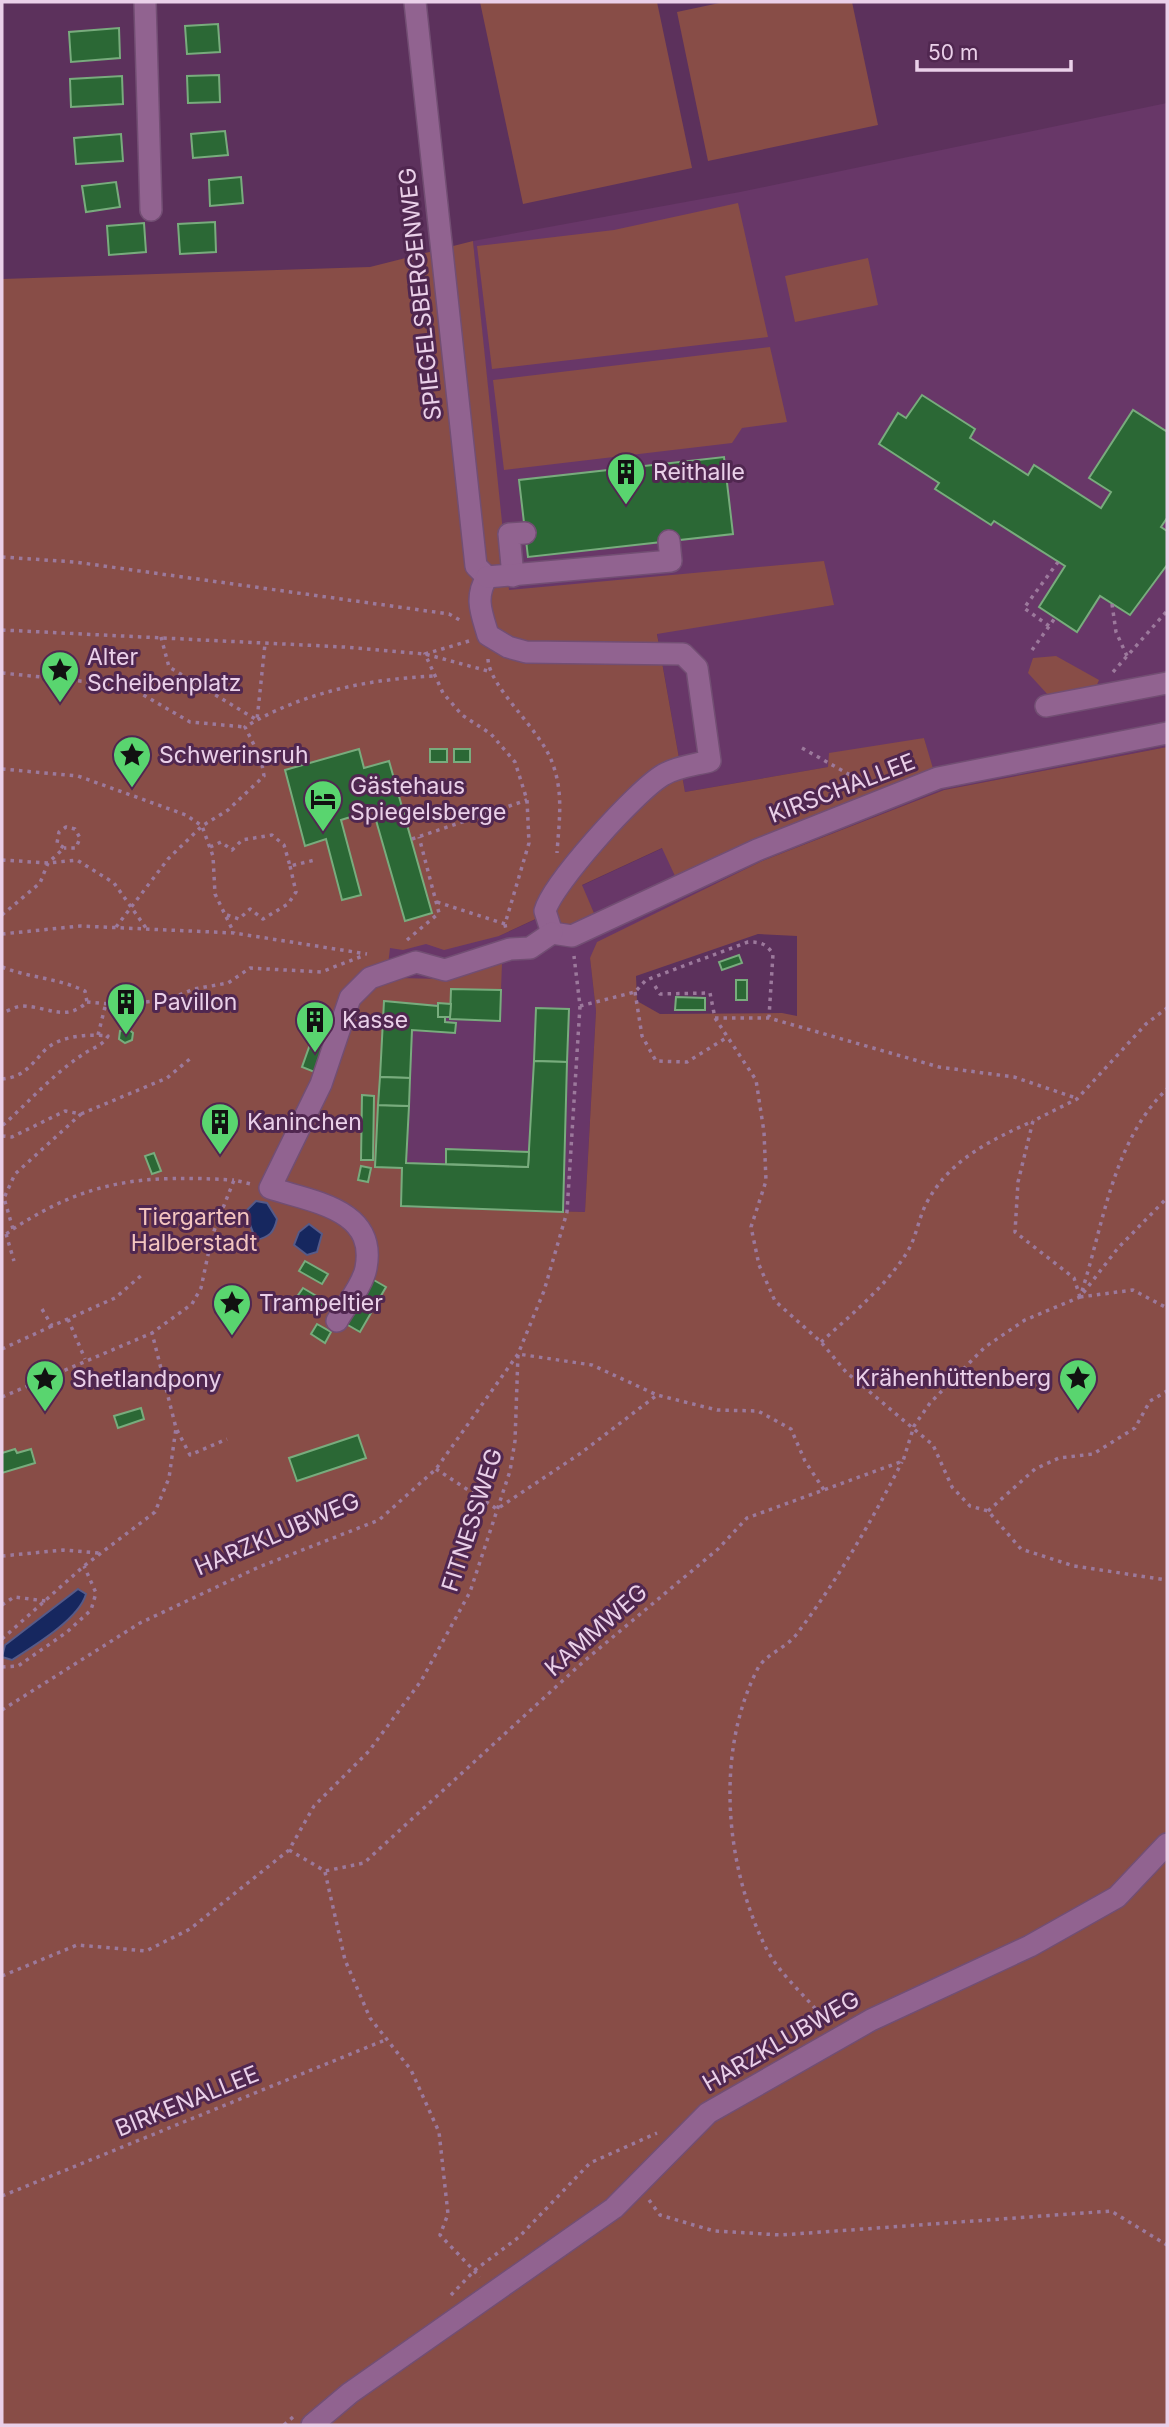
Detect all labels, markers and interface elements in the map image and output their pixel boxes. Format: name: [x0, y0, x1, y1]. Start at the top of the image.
scale bar: [917, 28, 1071, 72]
text: 50 m: [928, 40, 978, 65]
street label: SPIEGELSBERGENWEG: [393, 166, 447, 422]
building icon: Reithalle: [605, 451, 647, 506]
place label: Reithalle: [653, 458, 745, 486]
place label: Alter Scheibenplatz: [87, 643, 241, 697]
place icon: Alter Scheibenplatz: [39, 649, 81, 704]
place icon: Schwerinsruh: [111, 734, 153, 789]
place label: Schwerinsruh: [159, 741, 309, 769]
street label: KIRSCHALLEE: [765, 747, 919, 829]
place label: Gästehaus Spiegelsberge: [350, 772, 506, 826]
hotel icon: Gästehaus Spiegelsberge: [302, 778, 344, 833]
building icon: Pavillon: [105, 981, 147, 1036]
place label: Pavillon: [153, 988, 237, 1016]
building icon: Kasse: [294, 999, 336, 1054]
place label: Kasse: [342, 1006, 408, 1034]
building icon: Kaninchen: [199, 1101, 241, 1156]
place label: Kaninchen: [247, 1108, 362, 1136]
park label: Tiergarten Halberstadt: [131, 1203, 258, 1257]
place icon: Trampeltier: [211, 1282, 253, 1337]
place label: Trampeltier: [259, 1289, 383, 1317]
place icon: Krähenhüttenberg: [1057, 1357, 1099, 1412]
place icon: Shetlandpony: [24, 1358, 66, 1413]
place label: Krähenhüttenberg: [855, 1364, 1051, 1392]
place label: Shetlandpony: [72, 1365, 222, 1393]
street label: FITNESSWEG: [436, 1445, 508, 1595]
street label: HARZKLUBWEG: [190, 1487, 364, 1581]
street label: KAMMWEG: [539, 1578, 653, 1682]
street label: HARZKLUBWEG: [698, 1985, 864, 2097]
street label: BIRKENALLEE: [111, 2060, 263, 2142]

